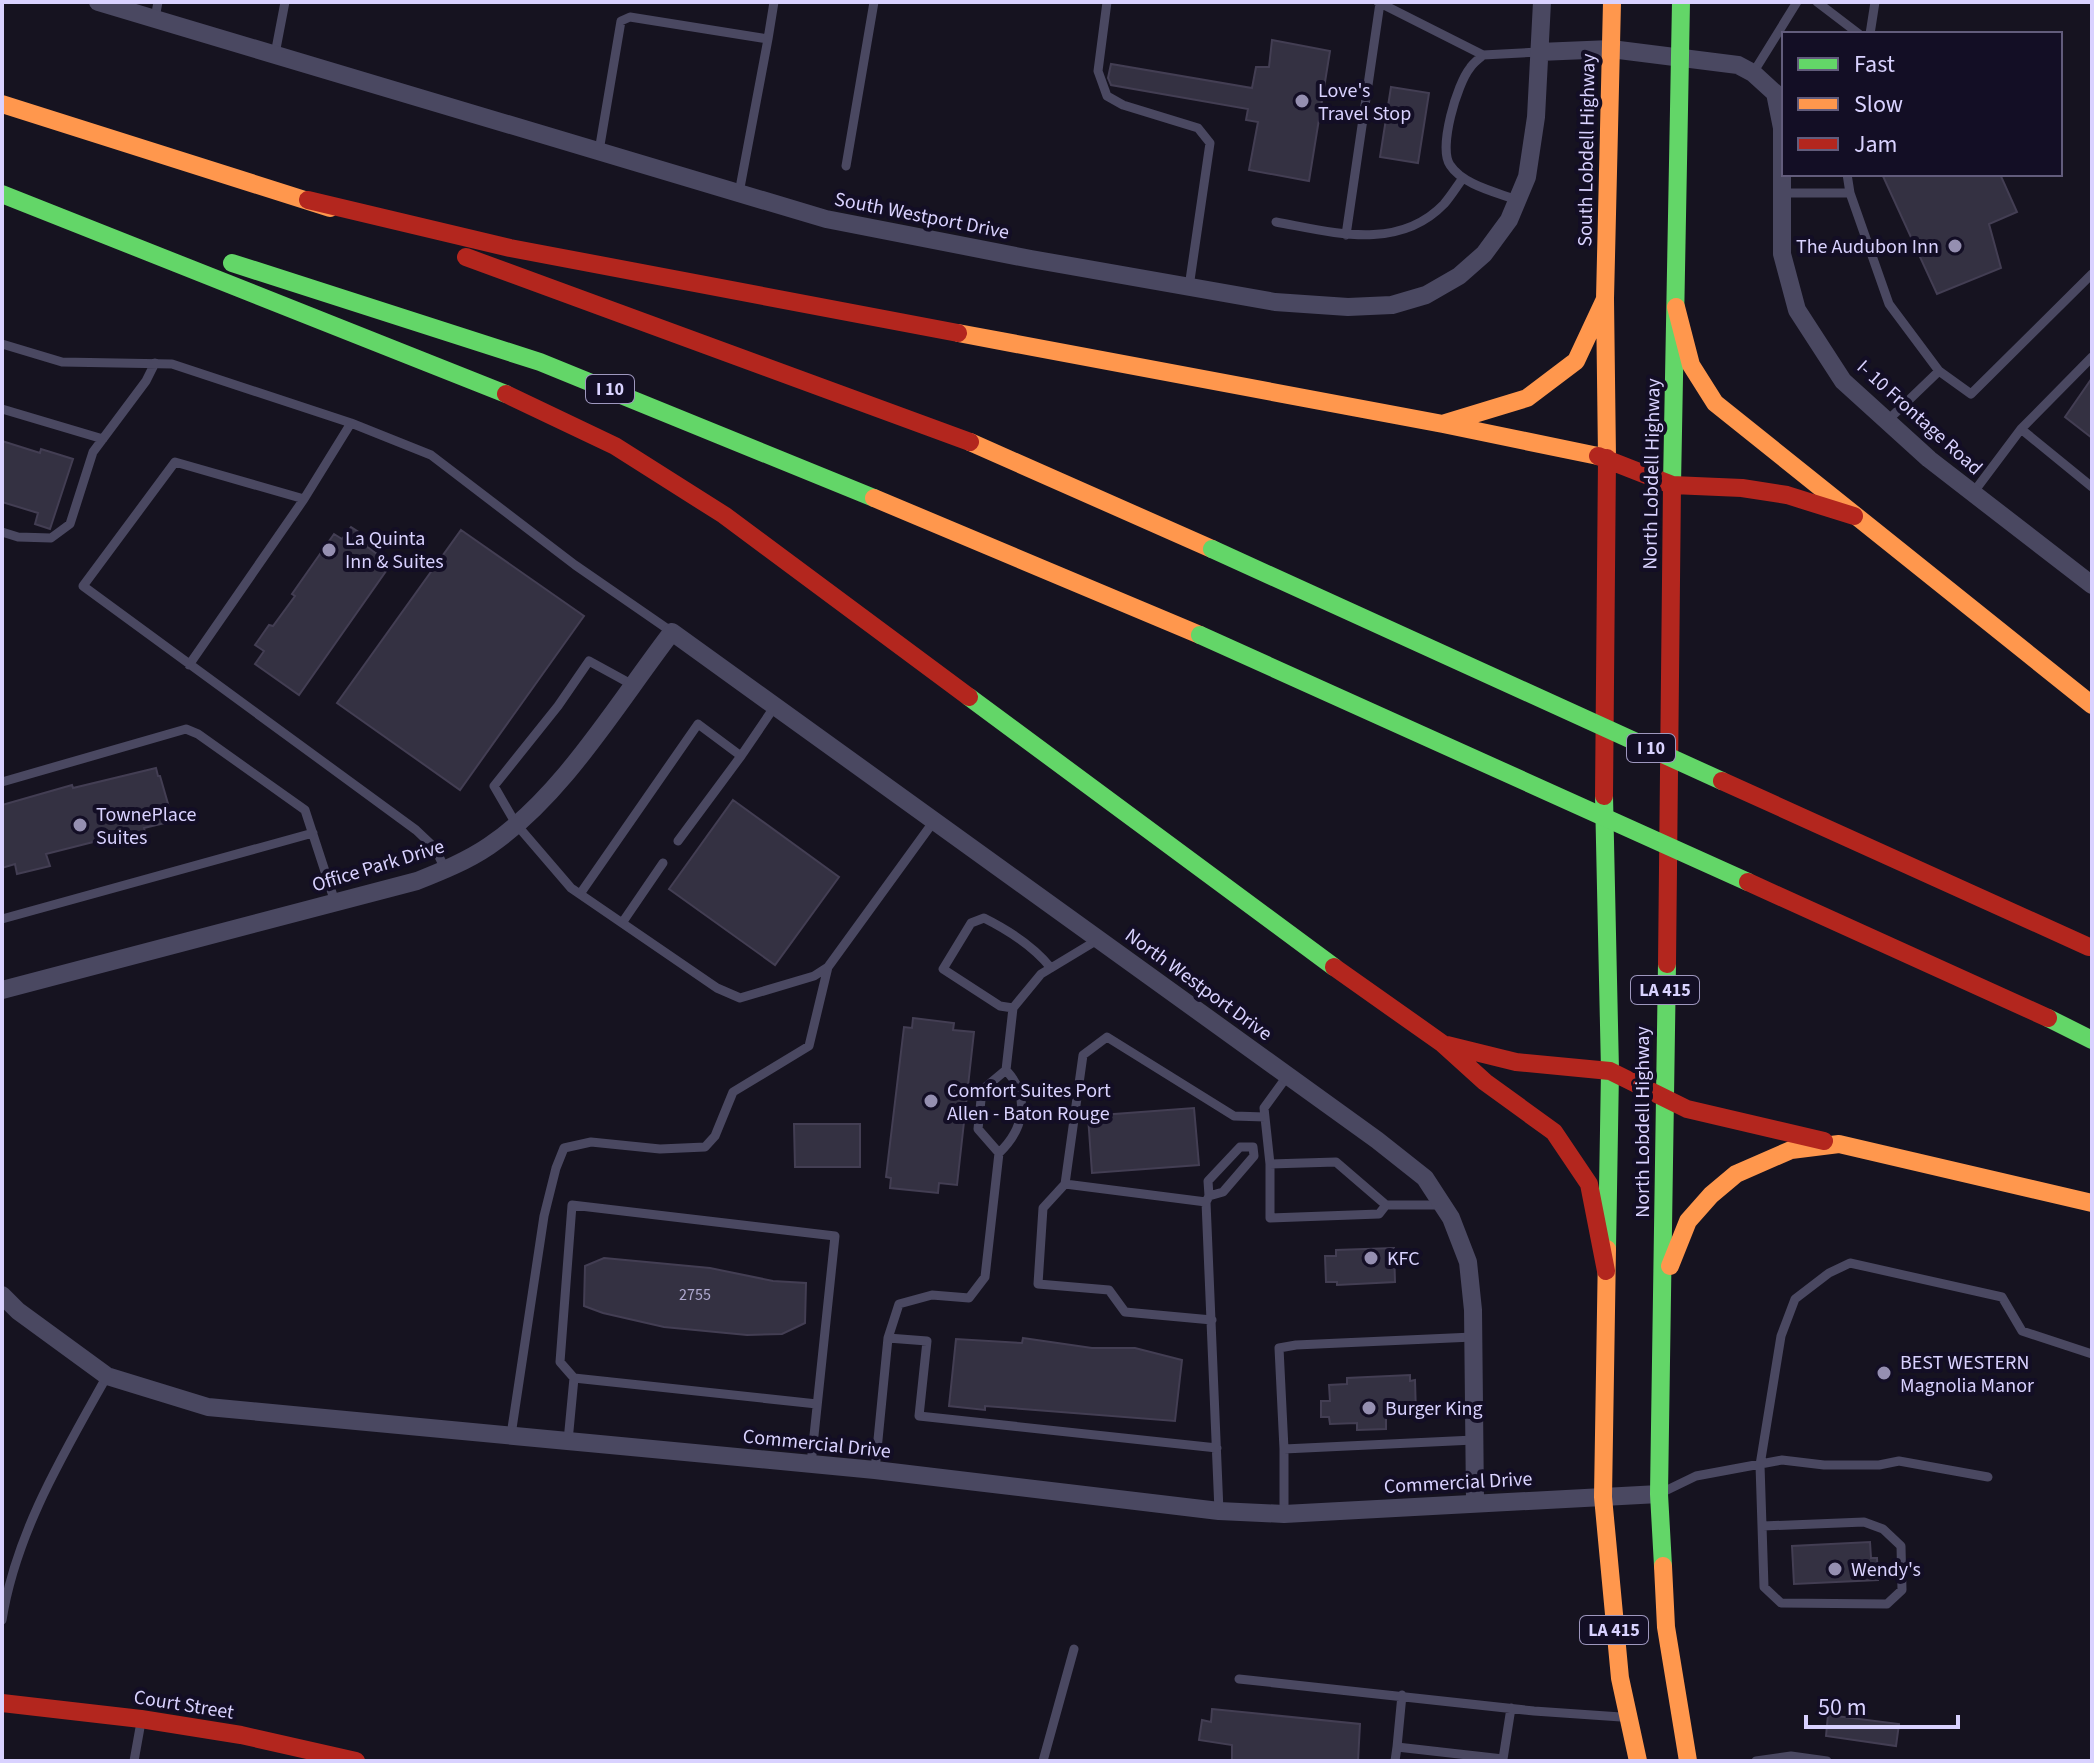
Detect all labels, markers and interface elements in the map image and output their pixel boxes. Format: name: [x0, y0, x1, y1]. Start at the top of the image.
legend: [1782, 32, 2062, 176]
text: Fast: [1854, 47, 1895, 82]
street label: South Lobdell Highway: [1571, 53, 1603, 247]
place label: Love's Travel Stop: [1318, 77, 1411, 128]
text: Slow: [1854, 87, 1903, 122]
marker: Love's Travel Stop: [1293, 92, 1311, 110]
text: Jam: [1854, 127, 1898, 162]
street label: South Westport Drive: [832, 185, 1012, 247]
place label: The Audubon Inn: [1796, 233, 1939, 261]
marker: The Audubon Inn: [1946, 237, 1964, 255]
street label: I- 10 Frontage Road: [1850, 354, 1988, 482]
road number: I 10: [586, 375, 634, 403]
street label: North Lobdell Highway: [1636, 377, 1668, 570]
place label: La Quinta Inn & Suites: [345, 525, 444, 576]
marker: La Quinta Inn & Suites: [320, 541, 338, 559]
road number: I 10: [1627, 734, 1675, 762]
place label: TownePlace Suites: [96, 801, 197, 852]
marker: TownePlace Suites: [71, 816, 89, 834]
street label: Office Park Drive: [309, 833, 448, 899]
street label: North Westport Drive: [1119, 922, 1278, 1048]
road number: LA 415: [1631, 976, 1699, 1004]
street label: North Lobdell Highway: [1629, 1026, 1657, 1218]
place label: Comfort Suites Port Allen - Baton Rouge: [947, 1077, 1111, 1128]
marker: Comfort Suites Port Allen - Baton Rouge: [922, 1092, 940, 1110]
place label: KFC: [1387, 1245, 1420, 1273]
marker: KFC: [1362, 1249, 1380, 1267]
house number: 2755: [679, 1284, 711, 1306]
place label: BEST WESTERN Magnolia Manor: [1900, 1349, 2034, 1400]
marker: BEST WESTERN Magnolia Manor: [1875, 1364, 1893, 1382]
place label: Burger King: [1385, 1395, 1483, 1423]
marker: Burger King: [1360, 1399, 1378, 1417]
street label: Commercial Drive: [742, 1422, 892, 1466]
street label: Commercial Drive: [1383, 1465, 1533, 1501]
place label: Wendy's: [1851, 1556, 1921, 1584]
marker: Wendy's: [1826, 1560, 1844, 1578]
road number: LA 415: [1580, 1616, 1648, 1644]
scale bar: [1806, 1679, 1958, 1729]
street label: Court Street: [132, 1683, 236, 1727]
text: 50 m: [1818, 1690, 1867, 1725]

